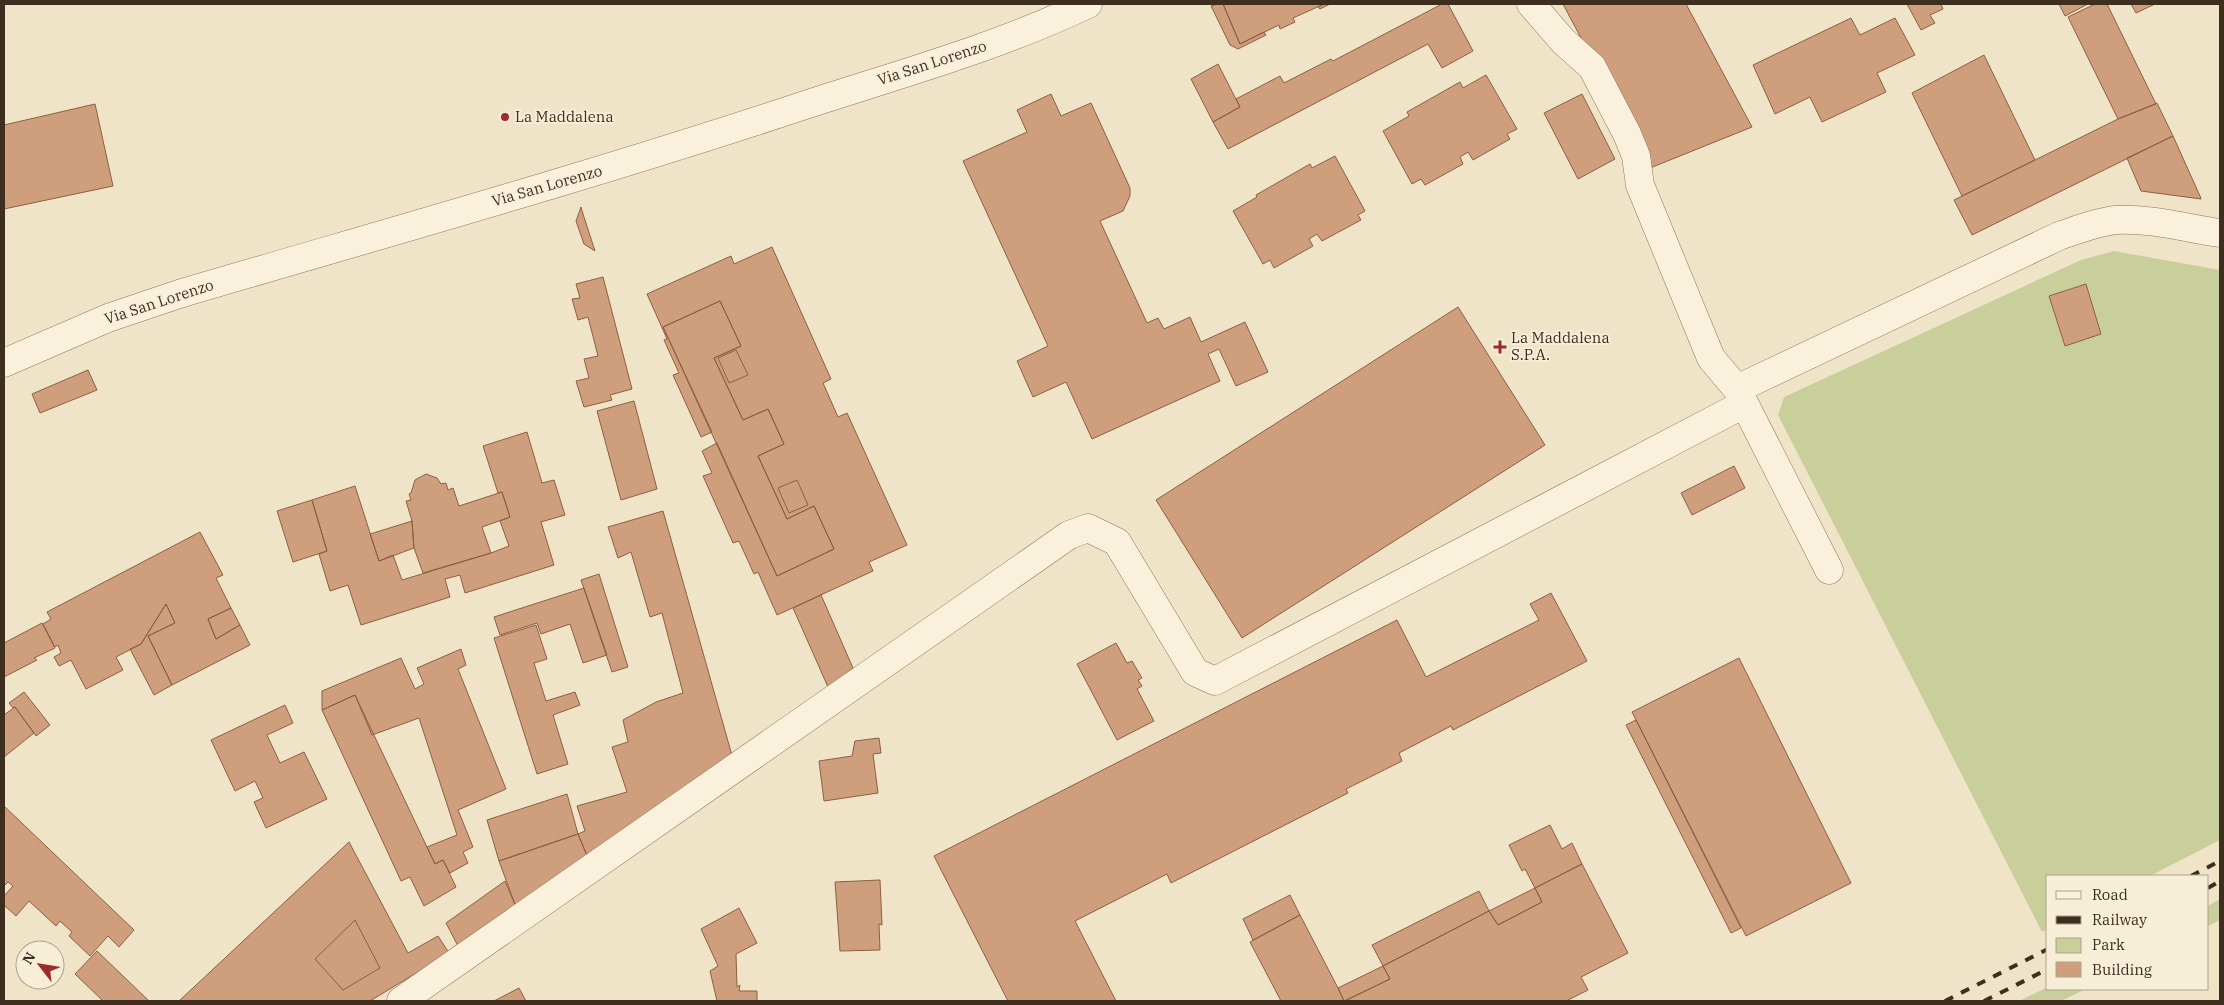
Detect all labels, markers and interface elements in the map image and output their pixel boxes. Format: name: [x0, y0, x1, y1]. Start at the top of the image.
street label: Via San Lorenzo: [875, 36, 989, 89]
place label: La Maddalena: [515, 107, 614, 126]
marker: La Maddalena: [499, 111, 511, 123]
street label: Via San Lorenzo: [490, 161, 604, 210]
street label: Via San Lorenzo: [102, 275, 216, 328]
place label: La Maddalena S.P.A.: [1511, 328, 1610, 364]
marker: La Maddalena S.P.A.: [1493, 340, 1507, 354]
legend: [2046, 875, 2209, 990]
text: Road: [2092, 885, 2128, 904]
text: Railway: [2092, 910, 2147, 929]
text: Park: [2092, 935, 2125, 954]
north arrow: [15, 940, 65, 990]
text: N: [18, 949, 39, 968]
text: Building: [2092, 960, 2152, 979]

